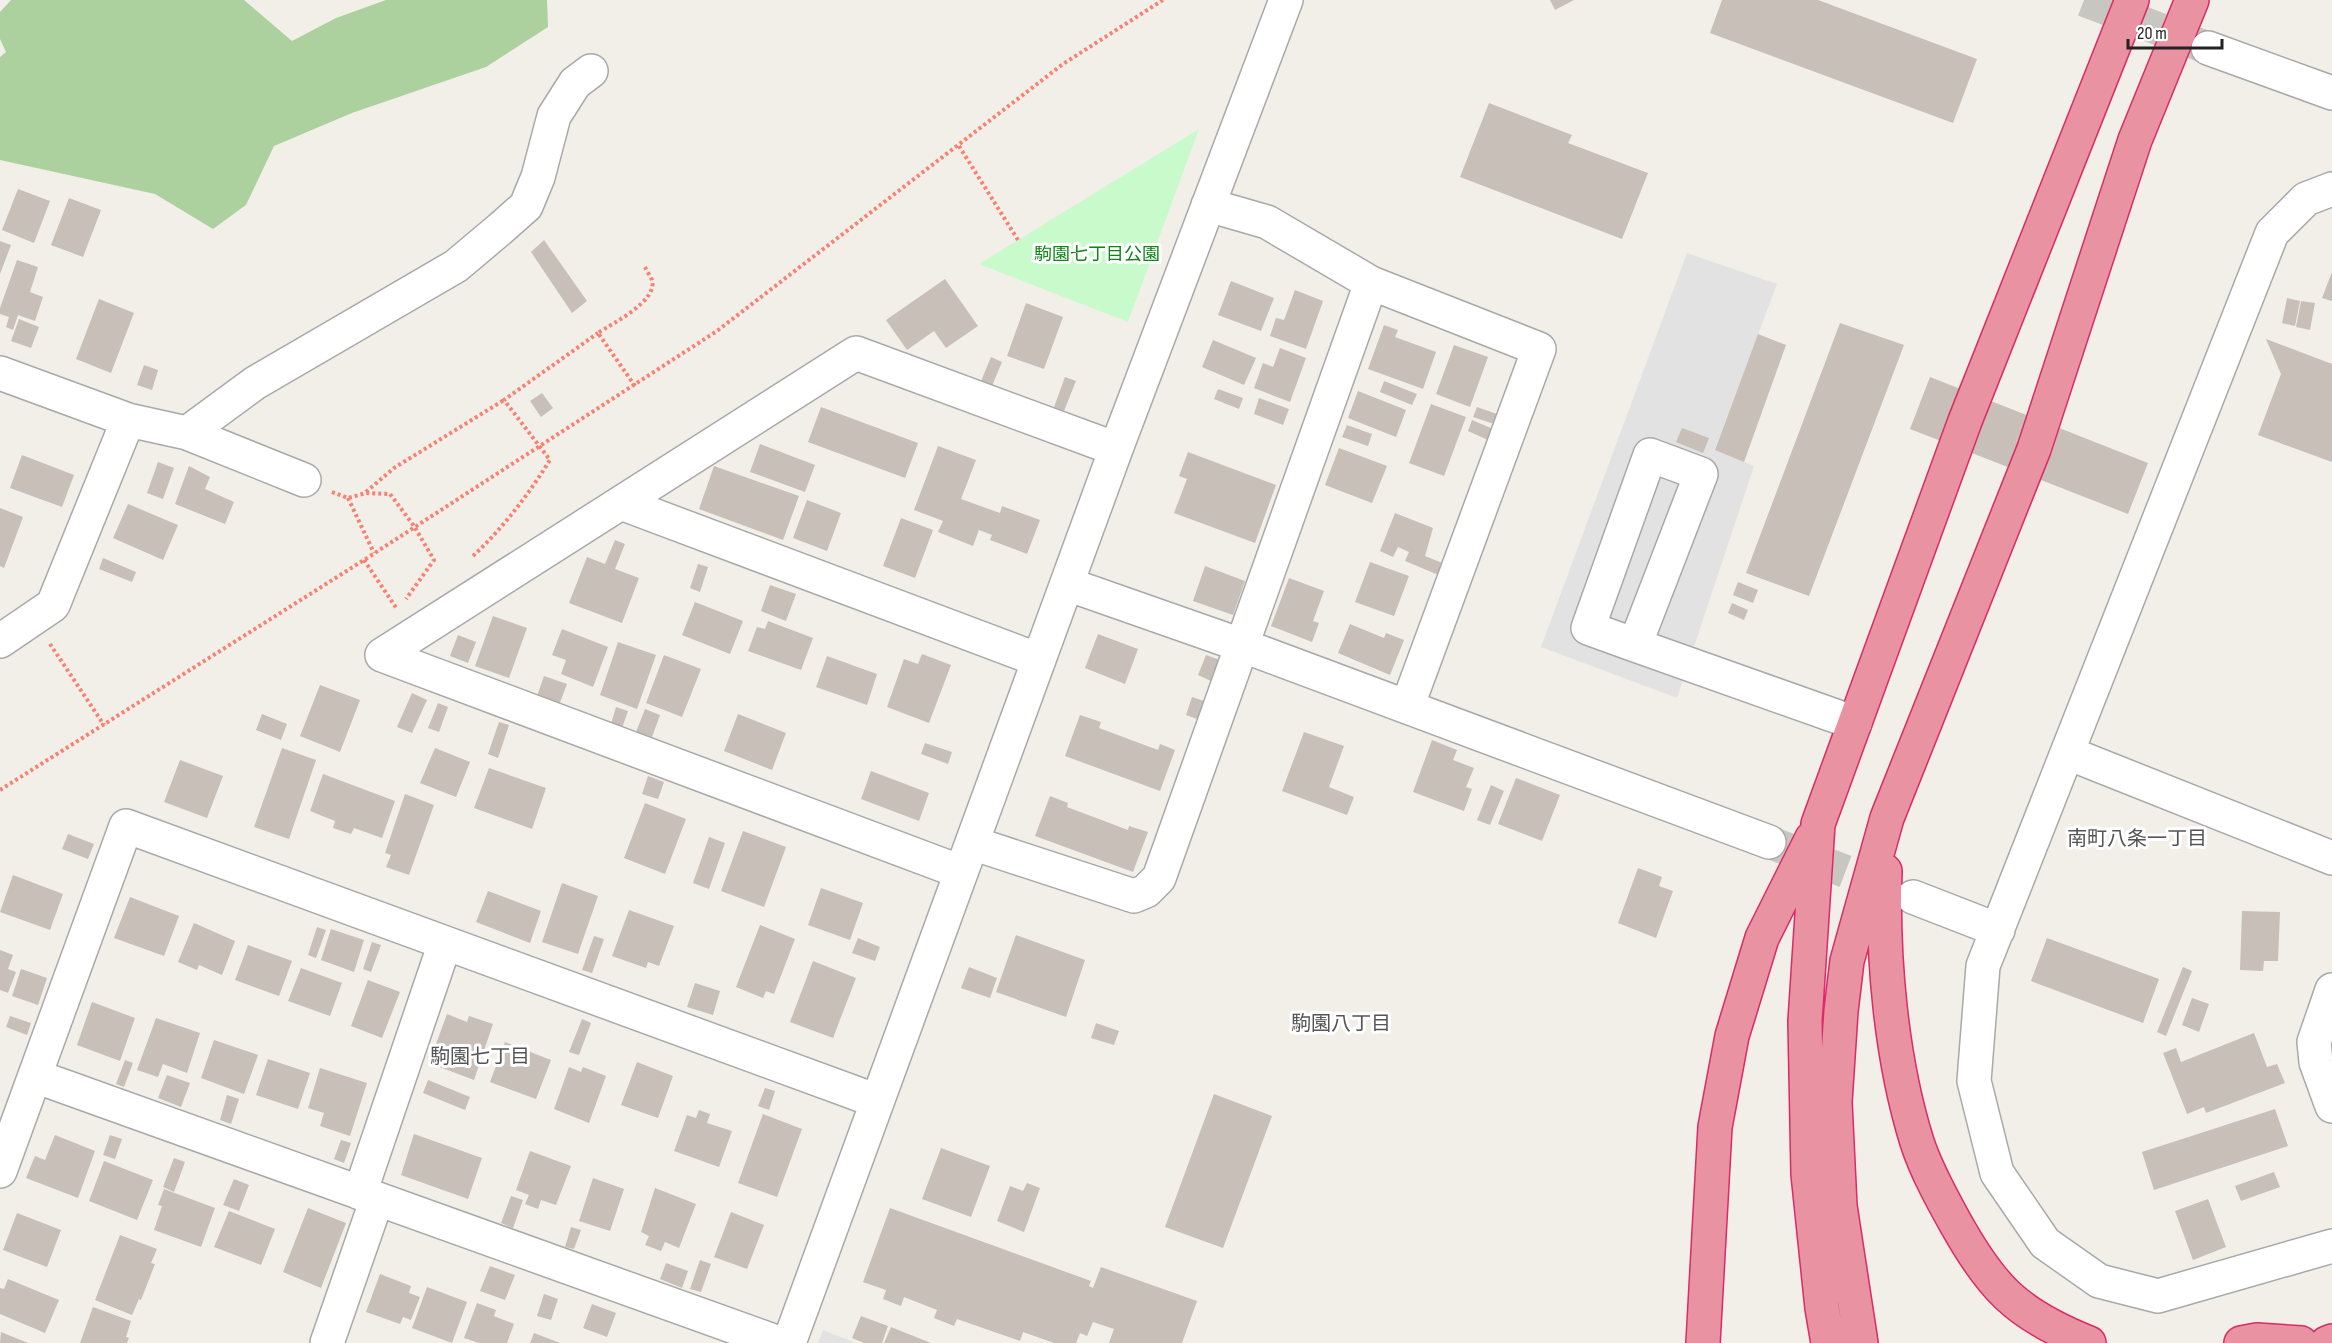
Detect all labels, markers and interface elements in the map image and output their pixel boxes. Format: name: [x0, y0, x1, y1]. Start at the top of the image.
scale bar: [2128, 12, 2222, 50]
text: 20 m: [2137, 23, 2167, 44]
park label: 駒園七丁目公園: [1034, 244, 1160, 265]
district label: 南町八条一丁目: [2067, 827, 2207, 851]
district label: 駒園八丁目: [1291, 1012, 1391, 1036]
district label: 駒園七丁目: [430, 1045, 530, 1069]

